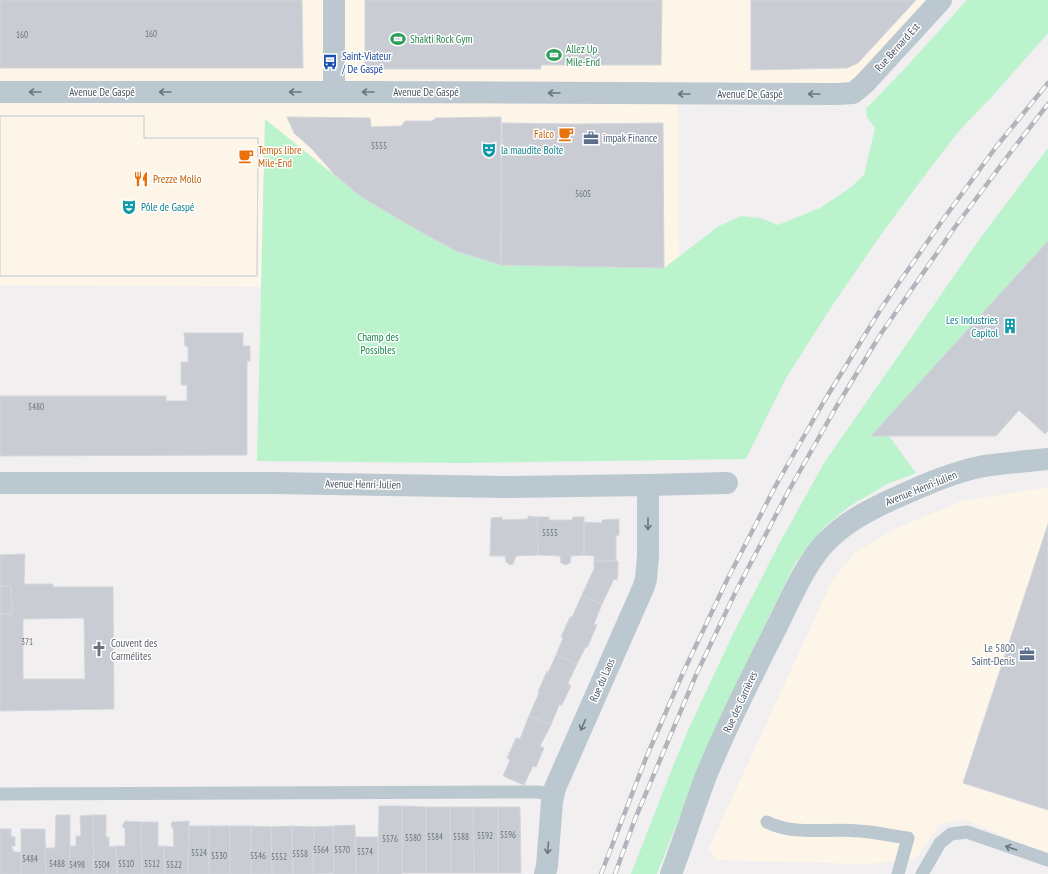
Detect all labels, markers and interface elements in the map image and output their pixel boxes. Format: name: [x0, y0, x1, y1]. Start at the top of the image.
street label: Rue Bernard Est: [872, 20, 922, 74]
house number: 160: [145, 28, 157, 39]
house number: 160: [16, 29, 28, 40]
sports icon: Shakti Rock Gym: [389, 30, 407, 48]
place label: Shakti Rock Gym: [410, 32, 473, 46]
place label: Allez Up Mile-End: [566, 42, 600, 69]
sports icon: Allez Up Mile-End: [545, 46, 563, 64]
place label: Saint-Viateur / De Gaspé: [341, 49, 391, 76]
bus stop icon: Saint-Viateur / De Gaspé: [321, 53, 339, 71]
street label: Avenue De Gaspé: [69, 85, 135, 99]
street label: Avenue De Gaspé: [393, 85, 459, 99]
street label: Avenue De Gaspé: [717, 87, 783, 101]
one-way arrow: [29, 88, 42, 96]
one-way arrow: [159, 88, 172, 96]
one-way arrow: [289, 88, 302, 96]
one-way arrow: [362, 88, 375, 96]
one-way arrow: [548, 89, 561, 97]
one-way arrow: [678, 90, 691, 98]
one-way arrow: [808, 90, 821, 98]
cafe icon: Falco: [557, 125, 575, 143]
place label: Falco: [534, 127, 554, 141]
office icon: impak Finance: [582, 129, 600, 147]
place label: impak Finance: [603, 131, 658, 145]
house number: 5555: [371, 140, 387, 151]
theatre icon: la maudite Boîte: [480, 141, 498, 159]
place label: Temps libre Mile-End: [258, 143, 302, 170]
place label: la maudite Boîte: [501, 143, 564, 157]
cafe icon: Temps libre Mile-End: [237, 147, 255, 165]
restaurant icon: Prezze Mollo: [132, 170, 150, 188]
place label: Prezze Mollo: [153, 172, 202, 186]
house number: 5605: [575, 188, 591, 199]
theatre icon: Pôle de Gaspé: [120, 198, 138, 216]
place label: Pôle de Gaspé: [141, 200, 195, 214]
place label: Les Industries Capitol: [946, 313, 998, 340]
building icon: Les Industries Capitol: [1001, 317, 1019, 335]
park label: Champ des Possibles: [357, 330, 399, 357]
house number: 5480: [28, 401, 44, 412]
street label: Avenue Henri-Julien: [883, 467, 959, 509]
street label: Avenue Henri-Julien: [325, 476, 401, 492]
one-way arrow: [644, 517, 652, 530]
house number: 5555: [542, 527, 558, 538]
house number: 371: [21, 636, 33, 647]
place label: Couvent des Carmélites: [111, 636, 158, 663]
church icon: Couvent des Carmélites: [90, 640, 108, 658]
place label: Le 5800 Saint-Denis: [971, 641, 1015, 668]
office icon: Le 5800 Saint-Denis: [1018, 645, 1036, 663]
street label: Rue du Laos: [586, 656, 618, 704]
street label: Rue des Carrières: [720, 669, 760, 735]
one-way arrow: [578, 718, 586, 730]
house number: 5596: [500, 829, 516, 840]
house number: 5592: [477, 830, 493, 841]
house number: 5584: [427, 831, 443, 842]
house number: 5588: [453, 831, 469, 842]
house number: 5580: [405, 832, 421, 843]
house number: 5576: [382, 833, 398, 844]
one-way arrow: [545, 841, 552, 854]
one-way arrow: [1005, 843, 1017, 851]
house number: 5564: [313, 844, 329, 855]
house number: 5570: [334, 844, 350, 855]
house number: 5574: [357, 846, 373, 857]
house number: 5524: [191, 847, 207, 858]
house number: 5558: [292, 848, 308, 859]
house number: 5530: [211, 850, 227, 861]
house number: 5546: [250, 850, 266, 861]
house number: 5552: [271, 851, 287, 862]
house number: 5484: [22, 853, 38, 864]
house number: 5488: [49, 858, 65, 869]
house number: 5510: [118, 858, 134, 869]
house number: 5512: [144, 858, 160, 869]
house number: 5498: [69, 859, 85, 870]
house number: 5504: [94, 859, 110, 870]
house number: 5522: [166, 859, 182, 870]

